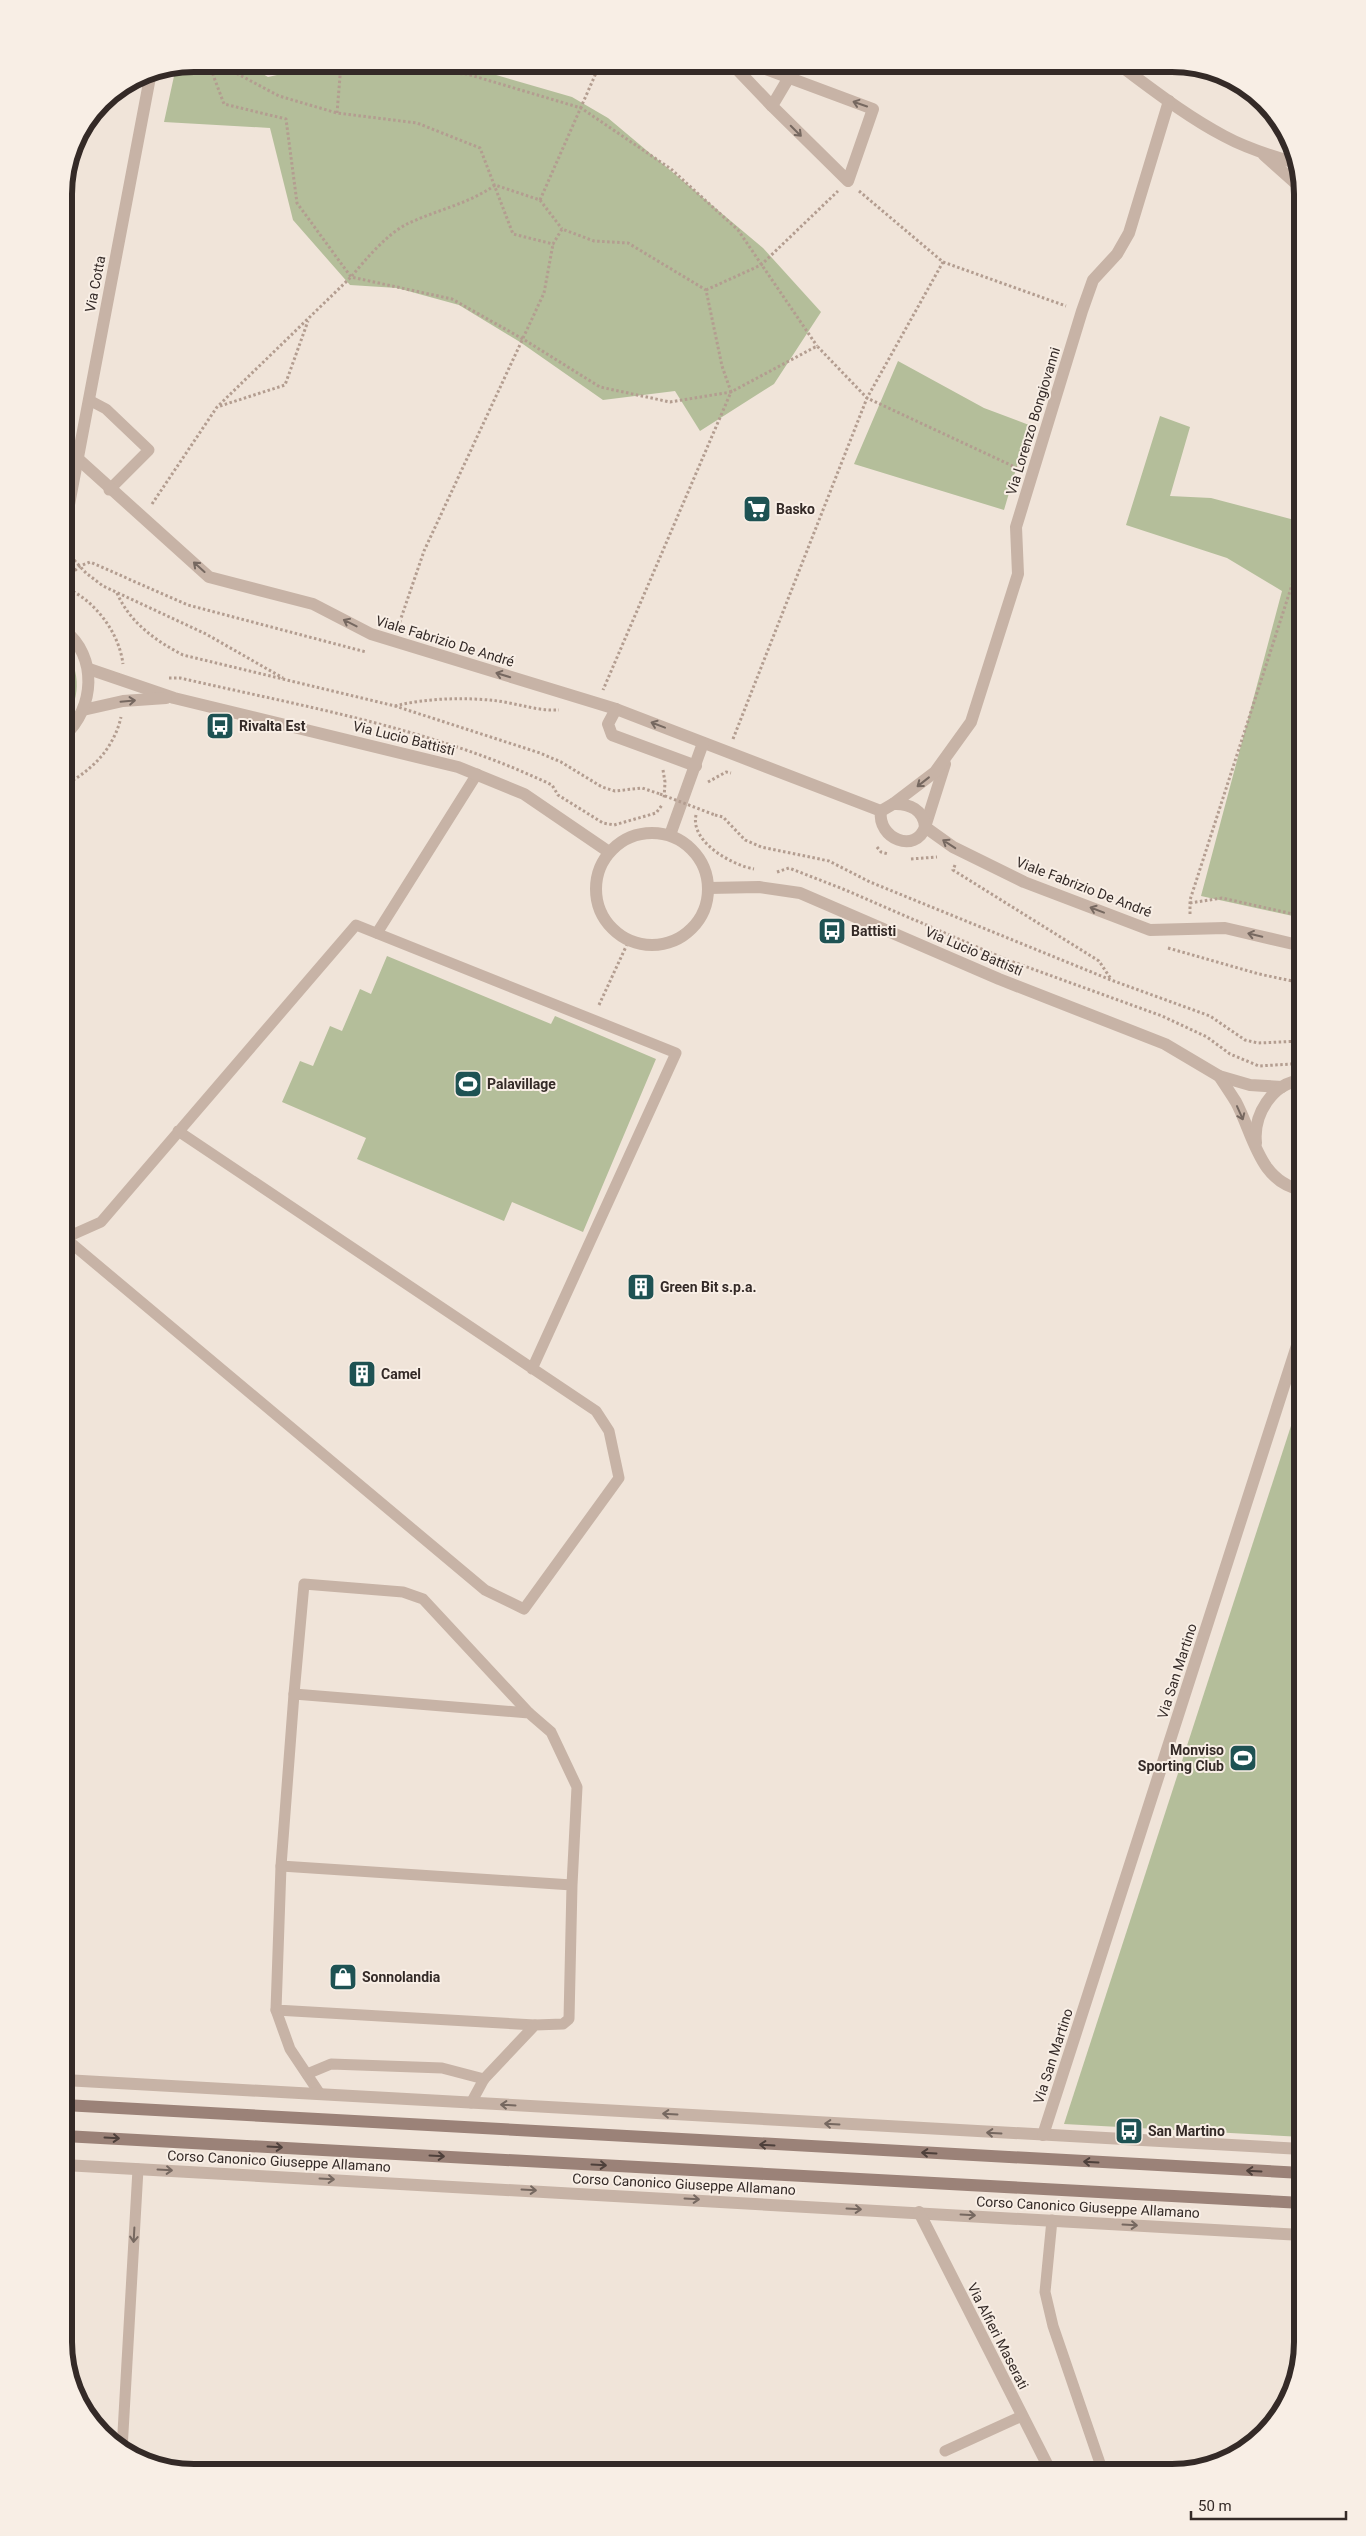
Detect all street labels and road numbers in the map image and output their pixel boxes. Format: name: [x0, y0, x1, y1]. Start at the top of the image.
street label: Via Cotta: [82, 254, 108, 314]
street label: Via Lorenzo Bongiovanni: [1003, 345, 1063, 497]
street label: Viale Fabrizio De André: [374, 612, 516, 670]
street label: Via Lucio Battisti: [351, 718, 457, 758]
street label: Viale Fabrizio De André: [1014, 854, 1154, 920]
street label: Via Lucio Battisti: [923, 923, 1025, 979]
street label: Via San Martino: [1154, 1621, 1200, 1721]
street label: Via San Martino: [1030, 2006, 1076, 2106]
street label: Corso Canonico Giuseppe Allamano: [167, 2147, 391, 2175]
street label: Corso Canonico Giuseppe Allamano: [572, 2170, 796, 2198]
street label: Corso Canonico Giuseppe Allamano: [976, 2193, 1200, 2221]
street label: Via Alfieri Maserati: [964, 2280, 1032, 2392]

